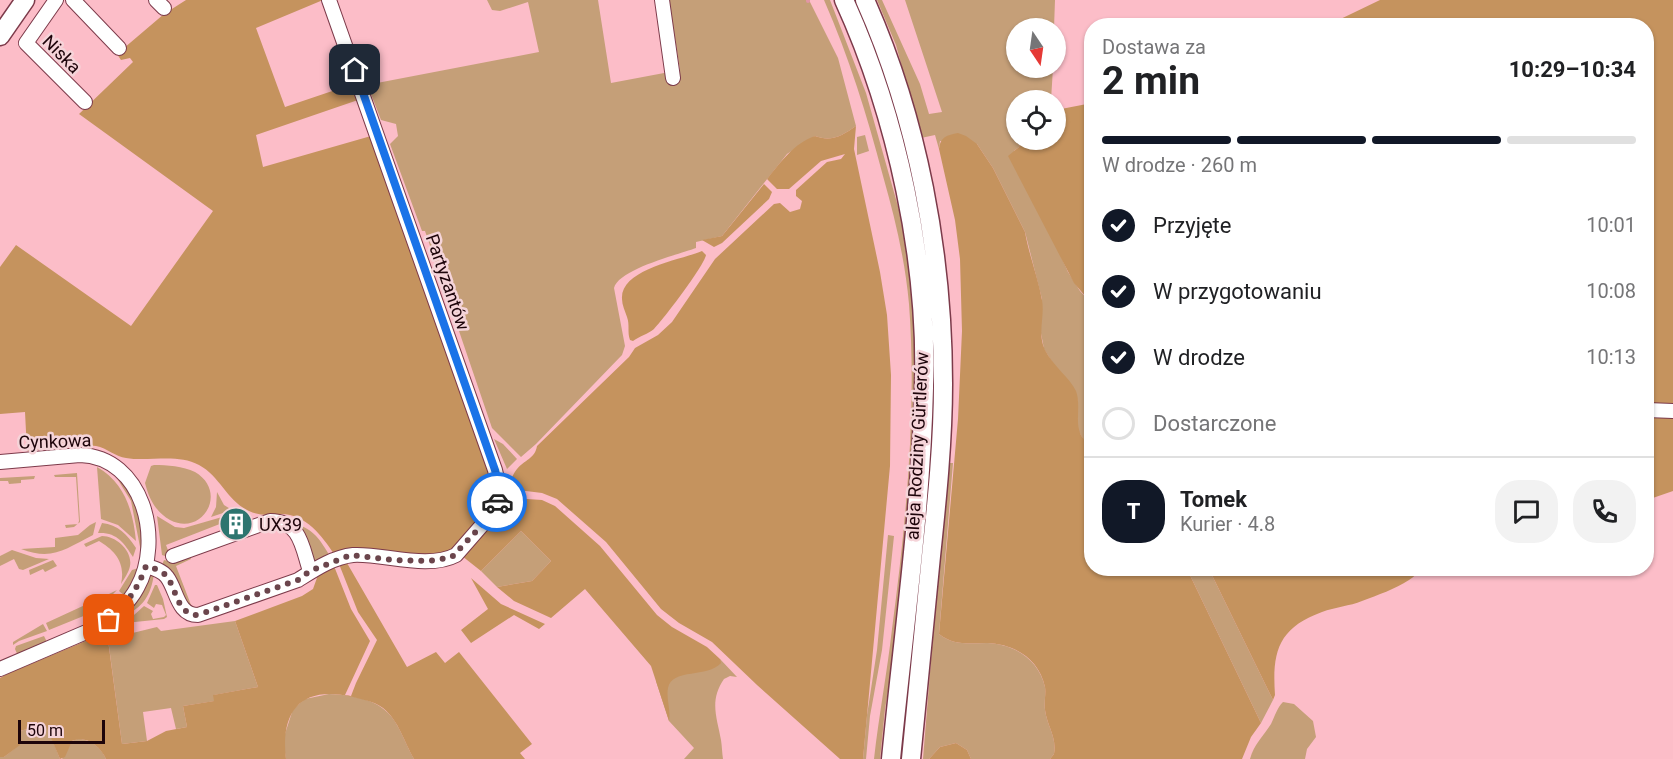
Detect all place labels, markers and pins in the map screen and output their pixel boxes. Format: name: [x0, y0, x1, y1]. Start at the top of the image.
pin: [329, 44, 380, 95]
building icon: UX39: [218, 506, 254, 542]
place label: UX39: [259, 514, 302, 535]
pin: [83, 594, 134, 645]

